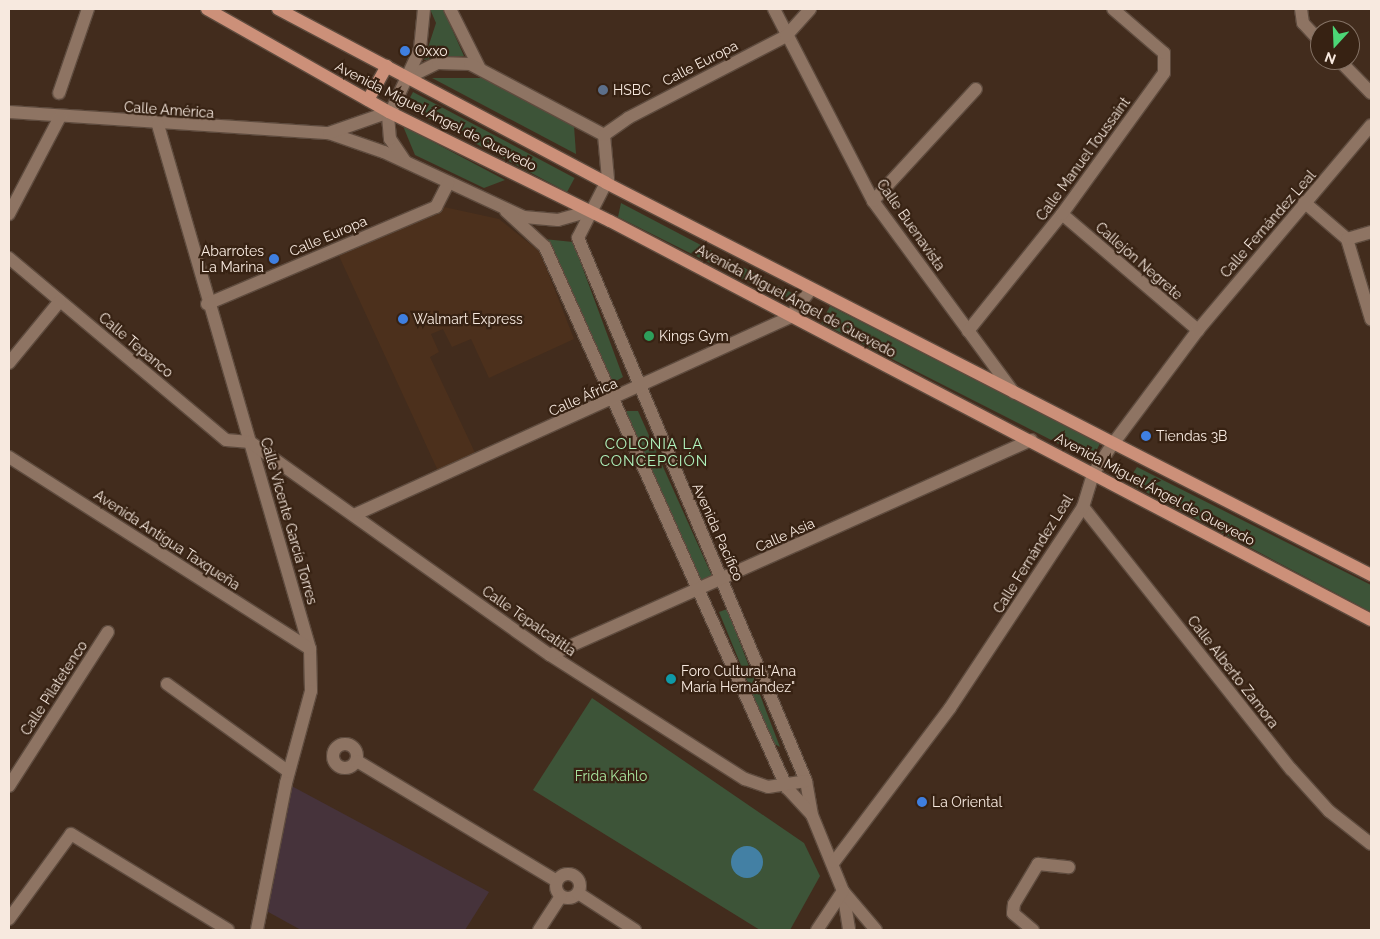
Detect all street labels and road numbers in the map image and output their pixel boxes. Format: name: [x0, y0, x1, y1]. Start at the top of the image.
street label: Calle Europa: [659, 37, 741, 89]
street label: Avenida Miguel Ángel de Quevedo: [332, 57, 540, 175]
street label: Calle Manuel Toussaint: [1032, 94, 1134, 224]
street label: Calle América: [123, 98, 215, 122]
street label: Calle Fernández Leal: [1217, 167, 1319, 281]
street label: Calle Buenavista: [873, 176, 949, 274]
street label: Calle Europa: [287, 212, 369, 260]
street label: Callejón Negrete: [1092, 219, 1186, 303]
street label: Avenida Miguel Ángel de Quevedo: [693, 241, 899, 361]
street label: Calle Tepanco: [95, 309, 177, 381]
street label: Calle África: [546, 374, 620, 420]
street label: Avenida Miguel Ángel de Quevedo: [1052, 429, 1258, 549]
street label: Calle Vicente García Torres: [257, 435, 321, 607]
street label: Avenida Pacífico: [689, 480, 747, 584]
street label: Avenida Antigua Taxqueña: [91, 486, 243, 594]
street label: Calle Fernández Leal: [990, 492, 1076, 616]
street label: Calle Asia: [753, 514, 817, 556]
street label: Calle Tepalcatitla: [479, 582, 579, 660]
street label: Calle Alberto Zamora: [1184, 612, 1282, 732]
street label: Calle Pilatetenco: [17, 638, 91, 738]

